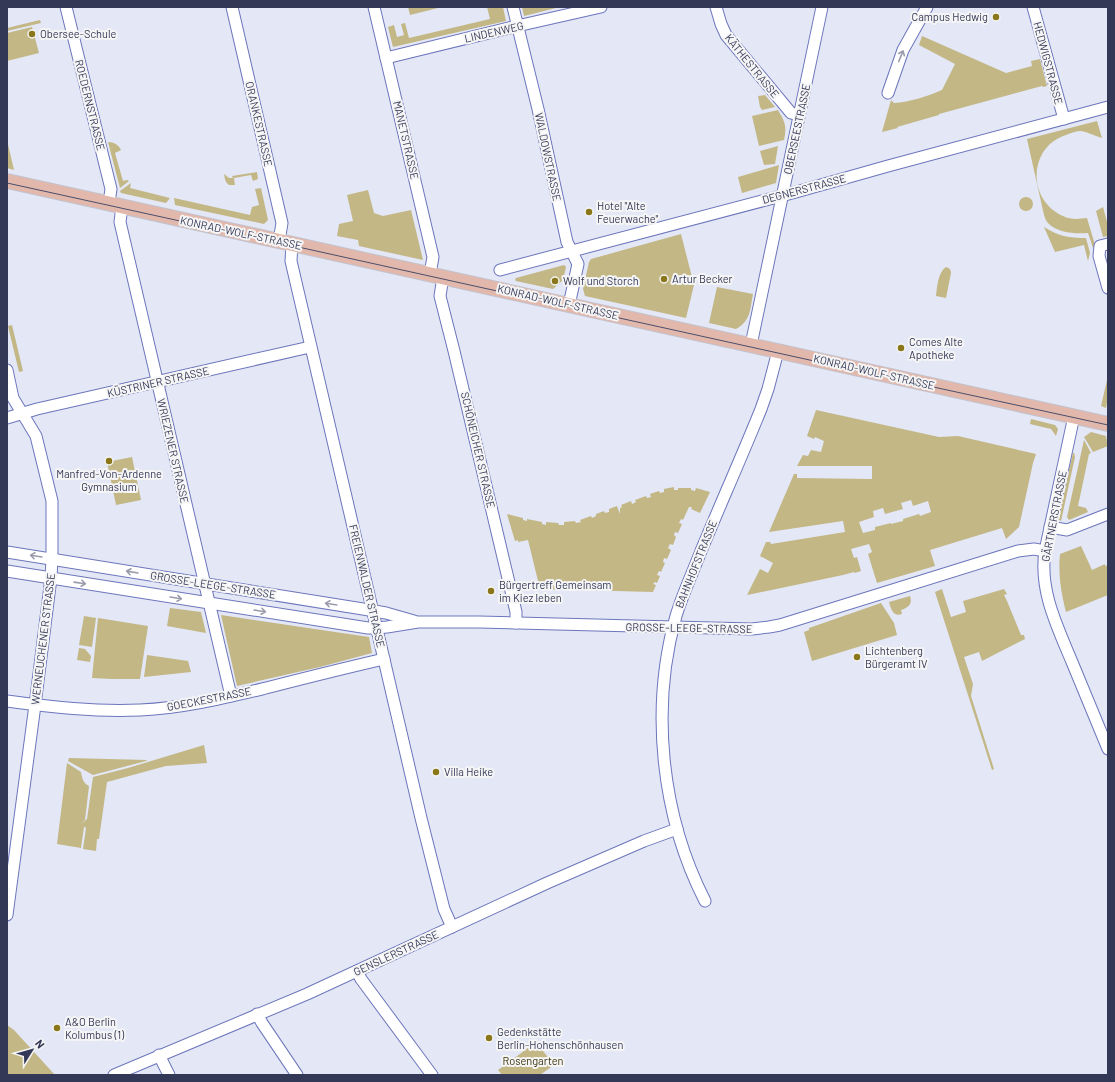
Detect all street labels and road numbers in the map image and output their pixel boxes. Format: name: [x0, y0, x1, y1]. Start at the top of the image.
street label: LINDENWEG: [463, 18, 525, 45]
street label: HEDWIGSTRASSE: [1031, 20, 1066, 106]
street label: KÄTHESTRASSE: [723, 30, 783, 101]
street label: ROEDERNSTRASSE: [73, 58, 108, 152]
street label: ORANKESTRASSE: [243, 80, 276, 168]
street label: OBERSEESTRASSE: [781, 82, 813, 175]
street label: MANETSTRASSE: [391, 99, 422, 181]
street label: WALDOWSTRASSE: [533, 112, 564, 203]
street label: DEGNERSTRASSE: [761, 171, 848, 206]
street label: KONRAD-WOLF-STRASSE: [179, 213, 303, 252]
street label: KONRAD-WOLF-STRASSE: [496, 281, 620, 322]
street label: KONRAD-WOLF-STRASSE: [812, 351, 936, 392]
street label: KÜSTRINER STRASSE: [105, 362, 210, 400]
street label: SCHÖNEICHER STRASSE: [459, 390, 499, 510]
street label: WRIEZENER STRASSE: [155, 397, 192, 505]
street label: GÄRTNERSTRASSE: [1037, 469, 1069, 563]
street label: BAHNHOFSTRASSE: [672, 518, 719, 610]
street label: FREIENWALDER STRASSE: [347, 523, 388, 649]
street label: GROSSE-LEEGE-STRASSE: [149, 568, 277, 601]
street label: WERNEUCHENER STRASSE: [28, 572, 57, 706]
street label: GROSSE-LEEGE-STRASSE: [625, 620, 753, 635]
street label: GOECKESTRASSE: [166, 684, 253, 713]
street label: GENSLERSTRASSE: [351, 927, 441, 978]

